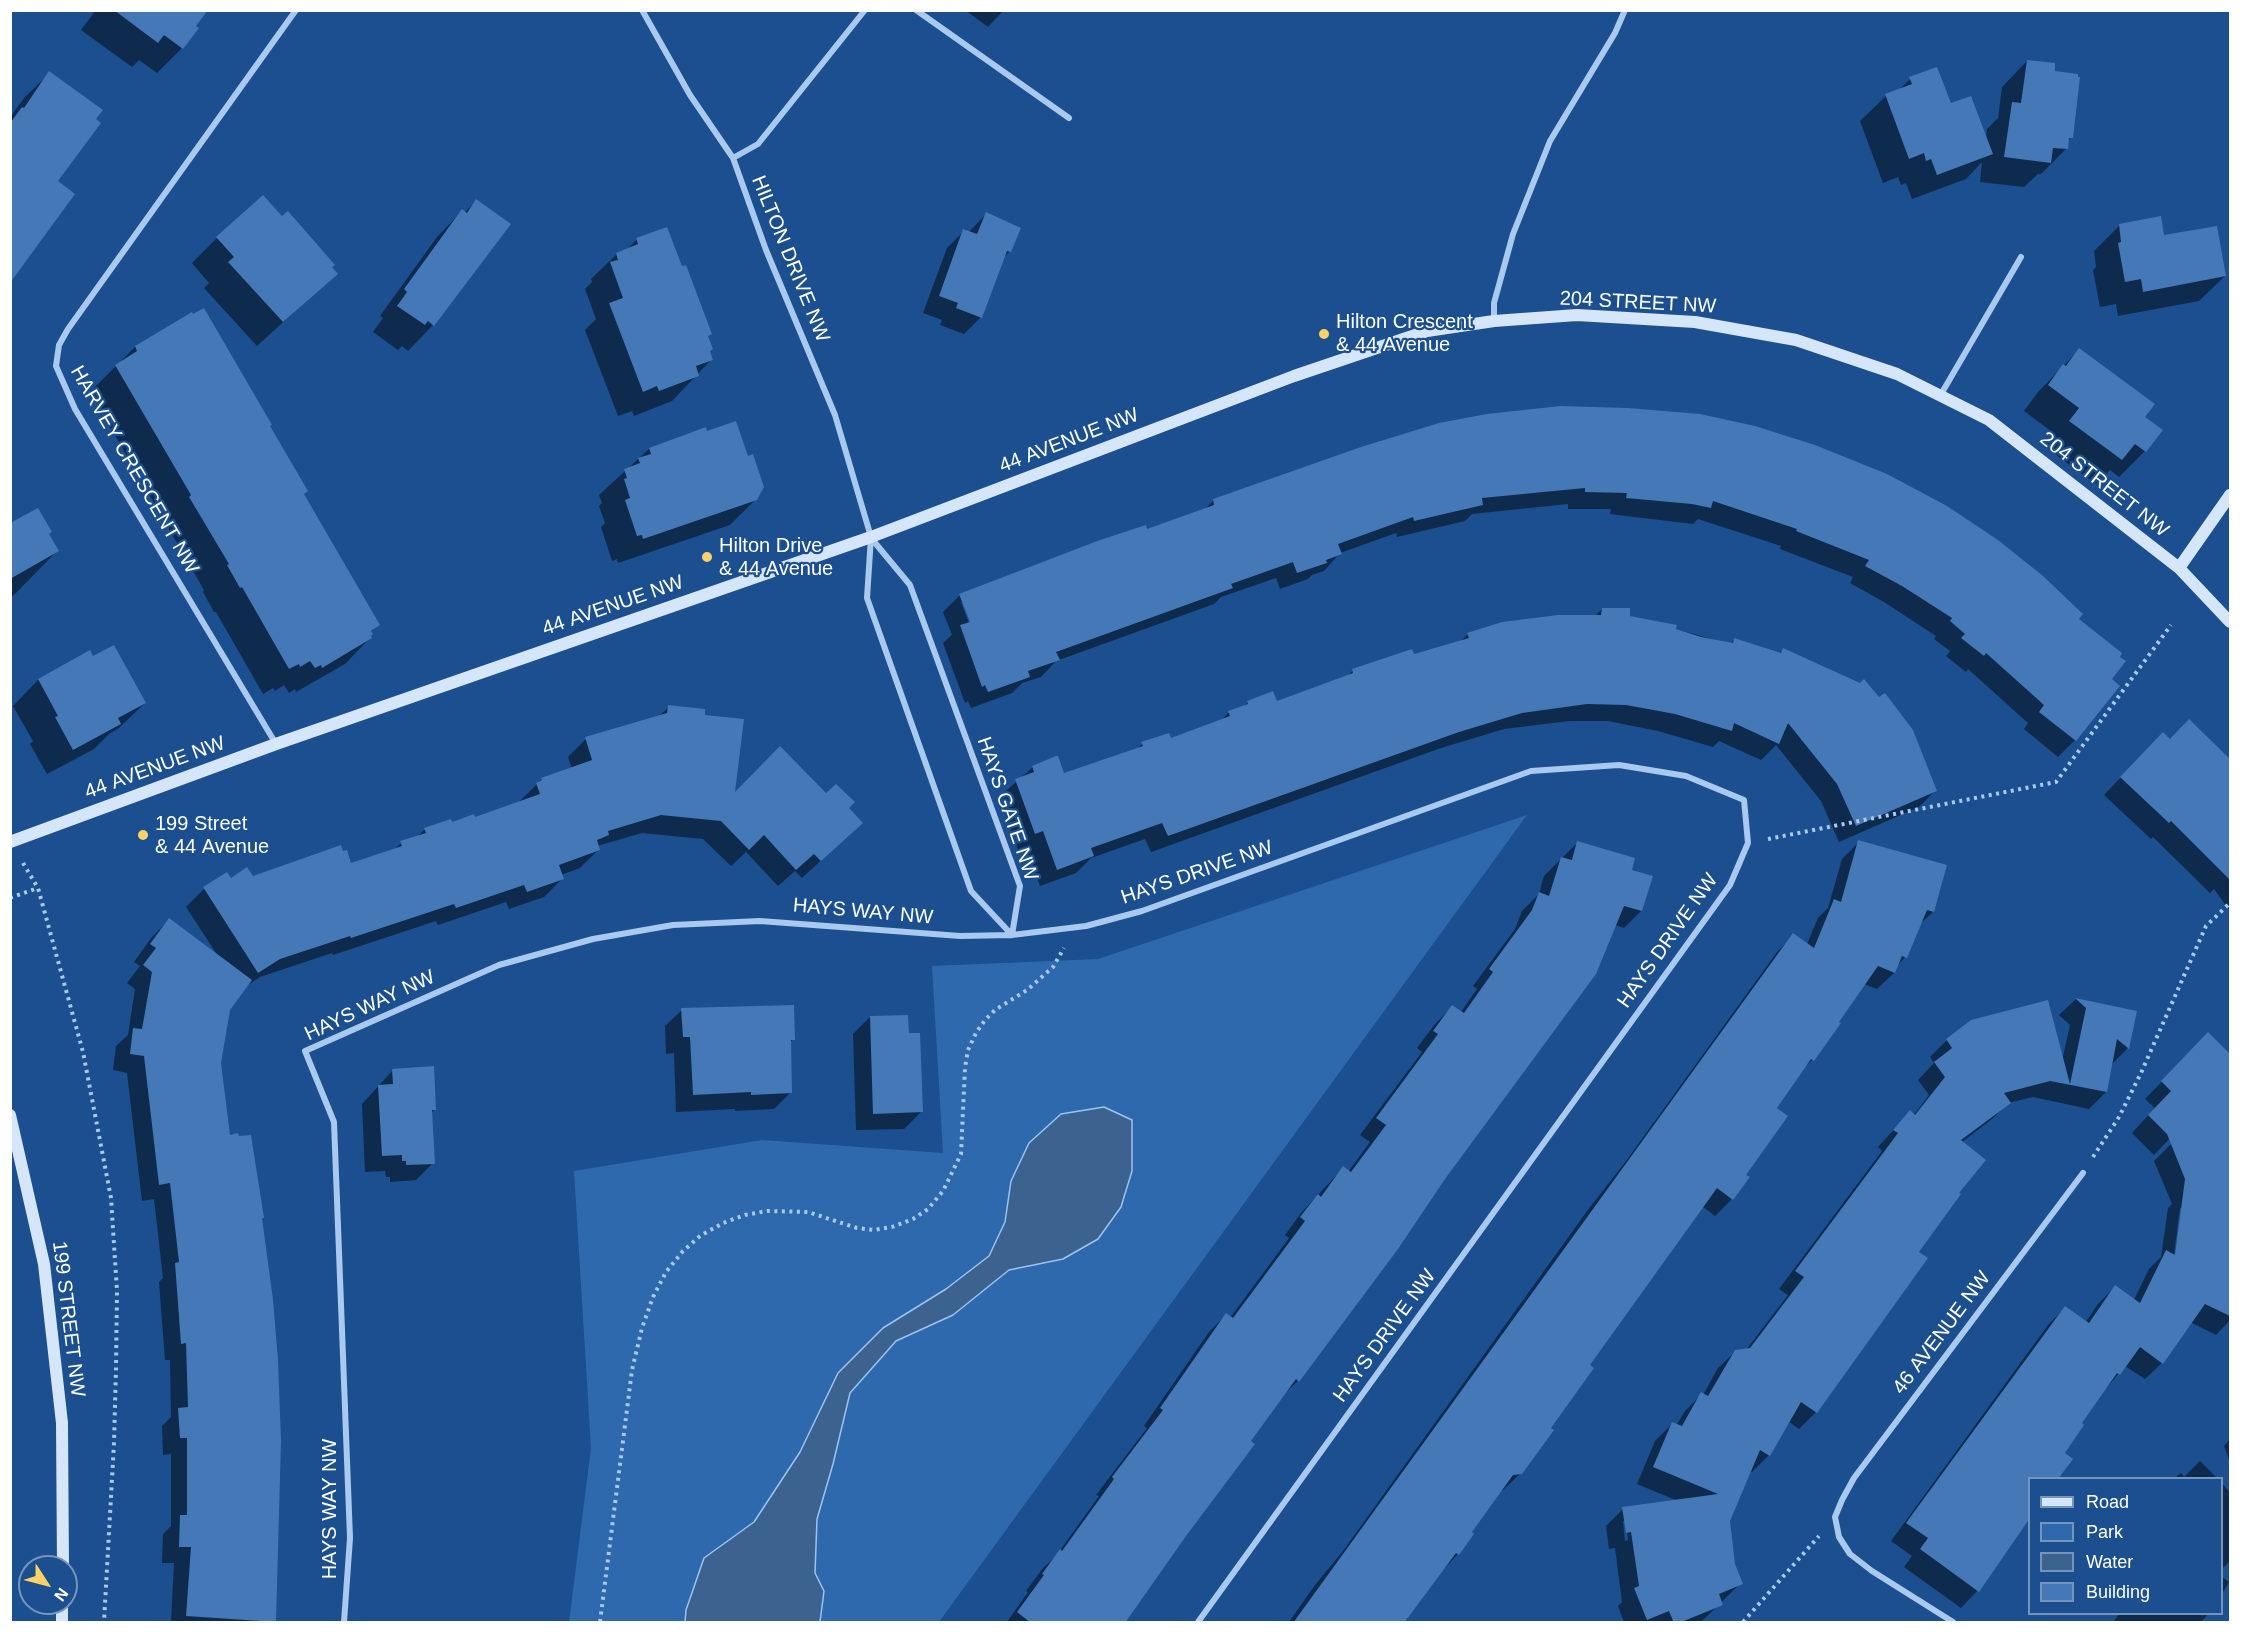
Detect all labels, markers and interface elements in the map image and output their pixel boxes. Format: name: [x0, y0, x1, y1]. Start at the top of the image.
street label: HILTON DRIVE NW: [746, 172, 834, 346]
street label: 204 STREET NW: [1559, 287, 1717, 319]
place label: Hilton Crescent & 44 Avenue: [1336, 310, 1473, 357]
marker: Hilton Crescent & 44 Avenue: [1317, 327, 1331, 341]
street label: HARVEY CRESCENT NW: [65, 362, 203, 578]
street label: 44 AVENUE NW: [996, 403, 1142, 479]
street label: 204 STREET NW: [2035, 427, 2173, 543]
place label: Hilton Drive & 44 Avenue: [719, 534, 833, 581]
marker: Hilton Drive & 44 Avenue: [700, 550, 714, 564]
street label: 44 AVENUE NW: [539, 571, 687, 641]
street label: 44 AVENUE NW: [82, 732, 228, 804]
street label: HAYS GATE NW: [971, 734, 1043, 884]
place label: 199 Street & 44 Avenue: [155, 812, 269, 859]
marker: 199 Street & 44 Avenue: [136, 828, 150, 842]
street label: HAYS DRIVE NW: [1118, 836, 1276, 910]
street label: HAYS DRIVE NW: [1613, 869, 1723, 1013]
street label: HAYS WAY NW: [792, 894, 934, 930]
street label: HAYS WAY NW: [301, 965, 439, 1047]
street label: 199 STREET NW: [47, 1240, 89, 1398]
street label: HAYS DRIVE NW: [1329, 1265, 1441, 1407]
street label: 46 AVENUE NW: [1888, 1267, 1996, 1399]
street label: HAYS WAY NW: [318, 1439, 342, 1579]
legend: [2028, 1477, 2223, 1615]
text: Road: [2086, 1492, 2129, 1512]
text: Park: [2086, 1522, 2123, 1542]
text: Water: [2086, 1552, 2133, 1572]
north arrow: [18, 1555, 78, 1615]
text: Building: [2086, 1582, 2150, 1602]
text: N: [51, 1585, 72, 1604]

